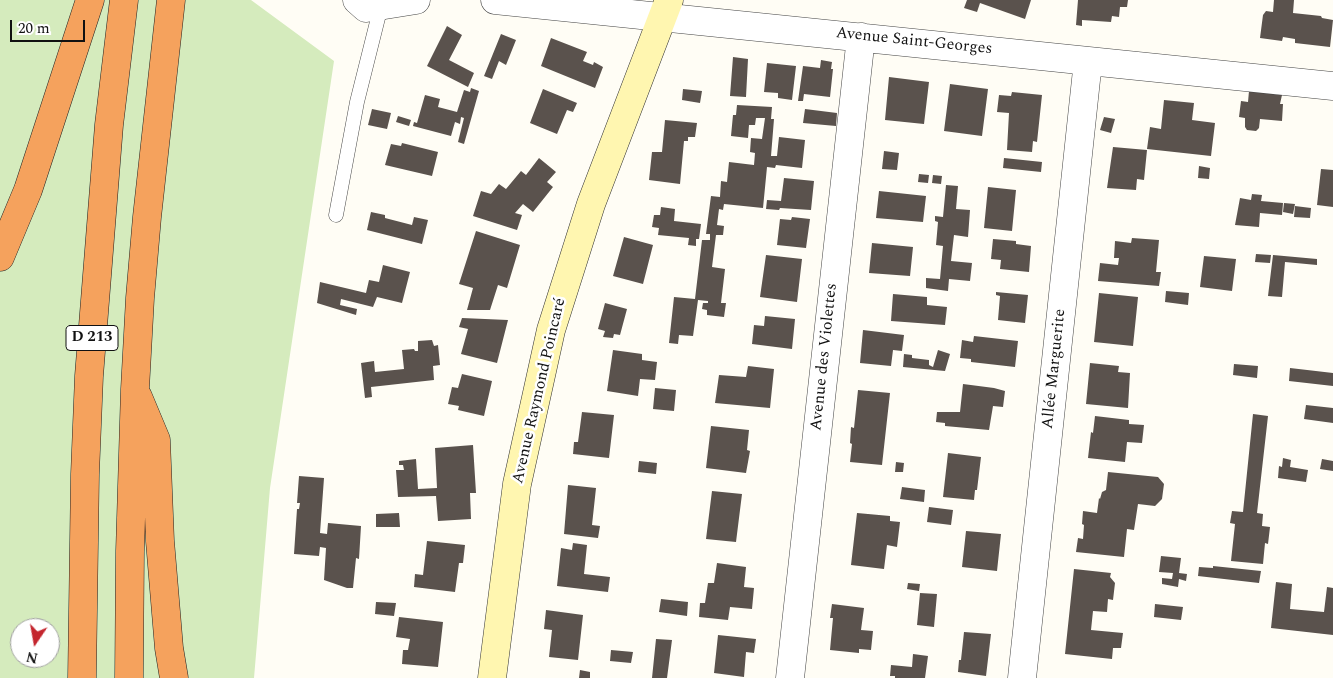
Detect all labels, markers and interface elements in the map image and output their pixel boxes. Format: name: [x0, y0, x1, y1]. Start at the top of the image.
scale bar: [12, 10, 88, 42]
text: 20 m: [18, 17, 50, 40]
street label: Avenue Saint-Georges: [835, 24, 993, 60]
street label: Avenue des Violettes: [808, 282, 842, 432]
street label: Avenue Raymond Poincaré: [509, 296, 571, 486]
street label: Allée Marguerite: [1039, 308, 1071, 430]
road number: D 213: [66, 326, 118, 350]
north arrow: [10, 618, 60, 668]
text: N: [24, 646, 40, 669]

